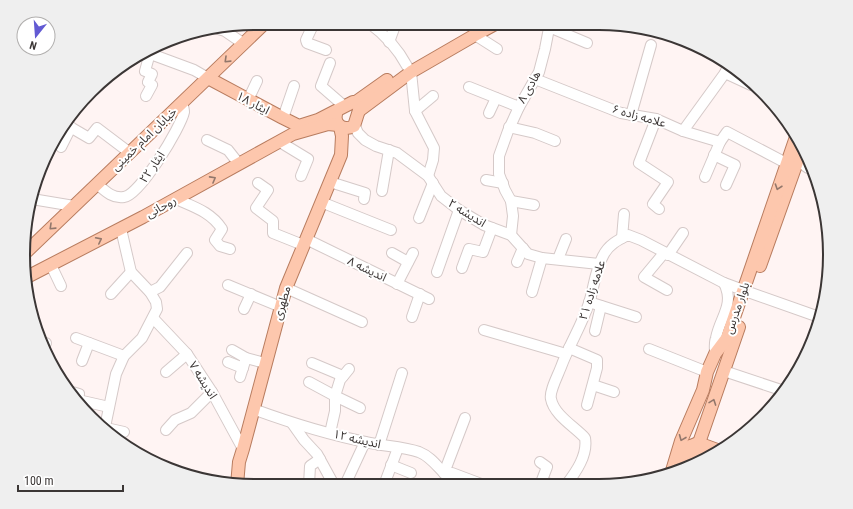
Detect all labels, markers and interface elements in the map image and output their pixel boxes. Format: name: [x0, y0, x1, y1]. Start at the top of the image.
north arrow: [16, 16, 56, 56]
text: N: [28, 38, 38, 52]
one-way arrow: [224, 55, 232, 63]
street label: هادی ۸: [514, 68, 544, 106]
street label: ایثار ۱۸: [234, 89, 272, 118]
street label: علامه زاده ۶: [610, 102, 668, 130]
street label: خیابان امام خمینی: [108, 104, 181, 175]
street label: ایثار ۲۲: [136, 148, 168, 186]
one-way arrow: [209, 176, 216, 183]
one-way arrow: [774, 183, 783, 190]
street label: روحانی: [143, 193, 179, 221]
street label: اندیشه ۲: [446, 196, 489, 230]
one-way arrow: [49, 222, 57, 230]
one-way arrow: [94, 237, 102, 245]
street label: اندیشه ۸: [345, 254, 389, 285]
street label: علامه زاده ۲۱: [576, 258, 608, 322]
street label: بلوار مدرس: [722, 280, 752, 336]
street label: مطهری: [270, 284, 294, 322]
street label: اندیشه ۷: [186, 359, 220, 402]
one-way arrow: [708, 399, 716, 406]
street label: اندیشه ۱۲: [332, 427, 382, 451]
one-way arrow: [679, 435, 687, 442]
scale bar: [18, 467, 123, 493]
text: 100 m: [24, 474, 54, 488]

